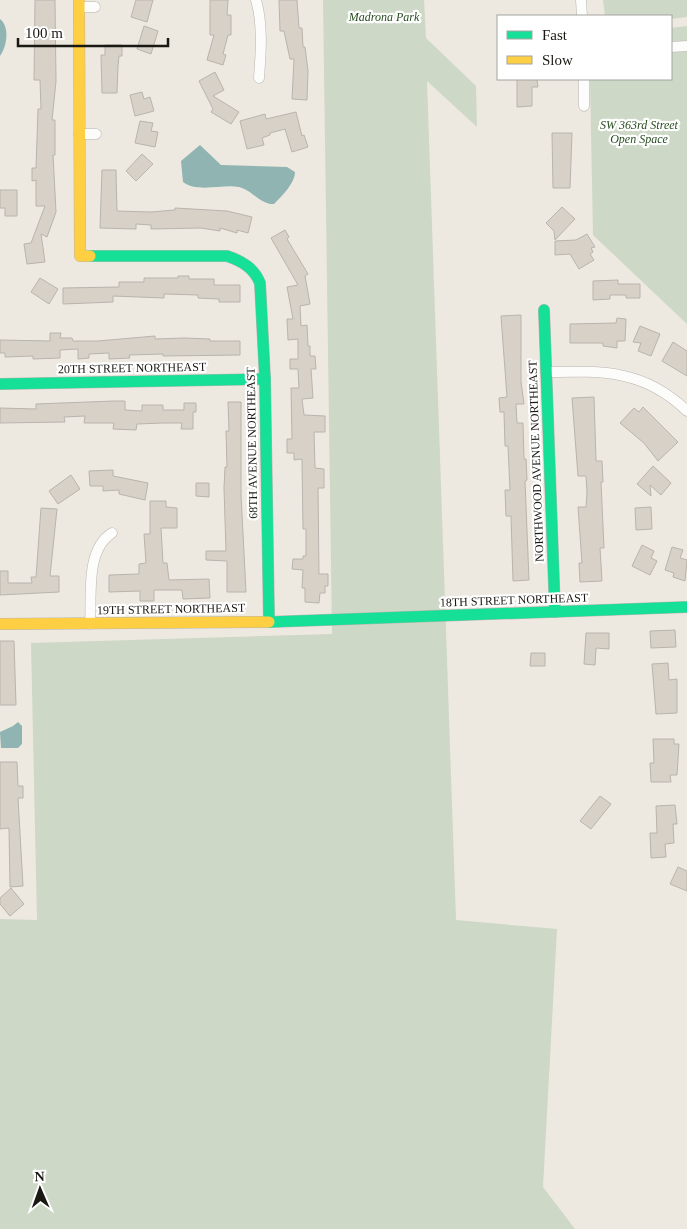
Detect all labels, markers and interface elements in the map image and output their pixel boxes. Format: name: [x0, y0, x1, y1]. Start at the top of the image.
park label: Madrona Park: [348, 10, 420, 24]
scale bar: [18, 15, 168, 47]
legend: [497, 15, 672, 80]
text: 100 m: [25, 25, 63, 41]
text: Fast: [542, 27, 568, 43]
text: Slow: [542, 52, 573, 68]
park label: SW 363rd Street Open Space: [600, 118, 679, 146]
street label: NORTHWOOD AVENUE NORTHEAST: [525, 359, 547, 562]
street label: 20TH STREET NORTHEAST: [58, 360, 207, 376]
street label: 68TH AVENUE NORTHEAST: [244, 366, 260, 519]
street label: 18TH STREET NORTHEAST: [440, 590, 589, 610]
street label: 19TH STREET NORTHEAST: [97, 601, 246, 617]
north arrow: [15, 1164, 65, 1214]
text: N: [34, 1169, 45, 1184]

